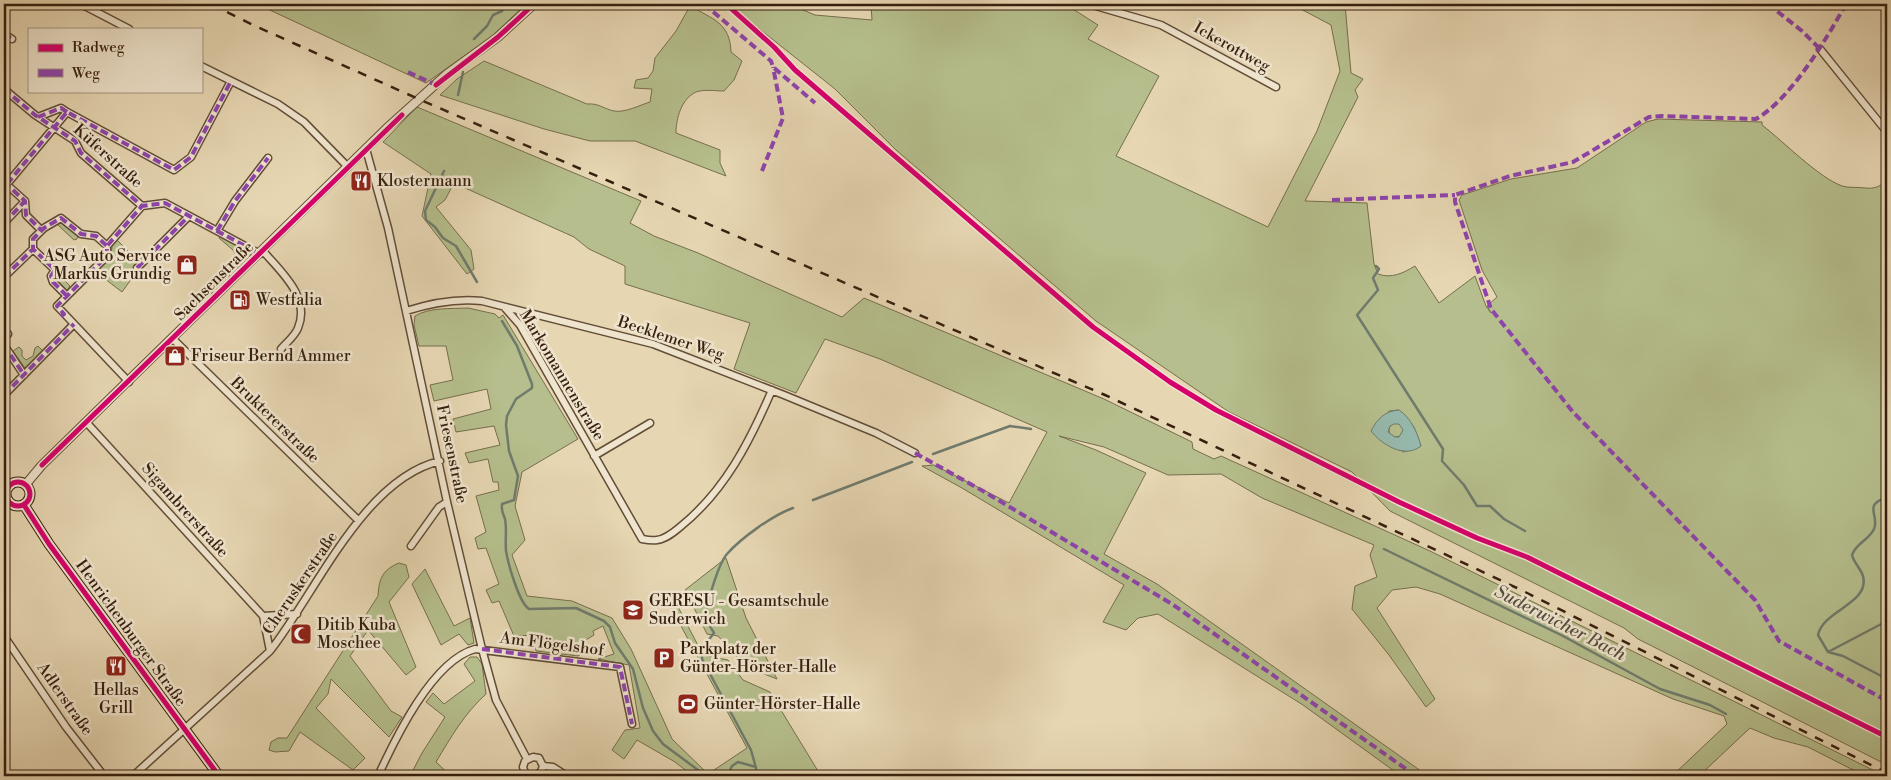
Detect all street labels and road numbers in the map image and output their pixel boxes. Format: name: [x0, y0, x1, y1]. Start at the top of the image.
street label: Ickerottweg: [1190, 18, 1274, 77]
street label: Küferstraße: [69, 120, 147, 192]
street label: Sachsenstraße: [170, 237, 258, 325]
street label: Markomannenstraße: [515, 306, 609, 444]
street label: Becklemer Weg: [614, 311, 727, 365]
street label: Bruktererstraße: [226, 372, 324, 468]
street label: Friesenstraße: [432, 403, 472, 505]
street label: Sigambrerstraße: [137, 459, 233, 561]
street label: Cheruskerstraße: [258, 528, 342, 638]
street label: Henrichenburger Straße: [71, 556, 191, 710]
street label: Am Flögelshof: [498, 628, 606, 660]
street label: Adlerstraße: [32, 658, 97, 739]

